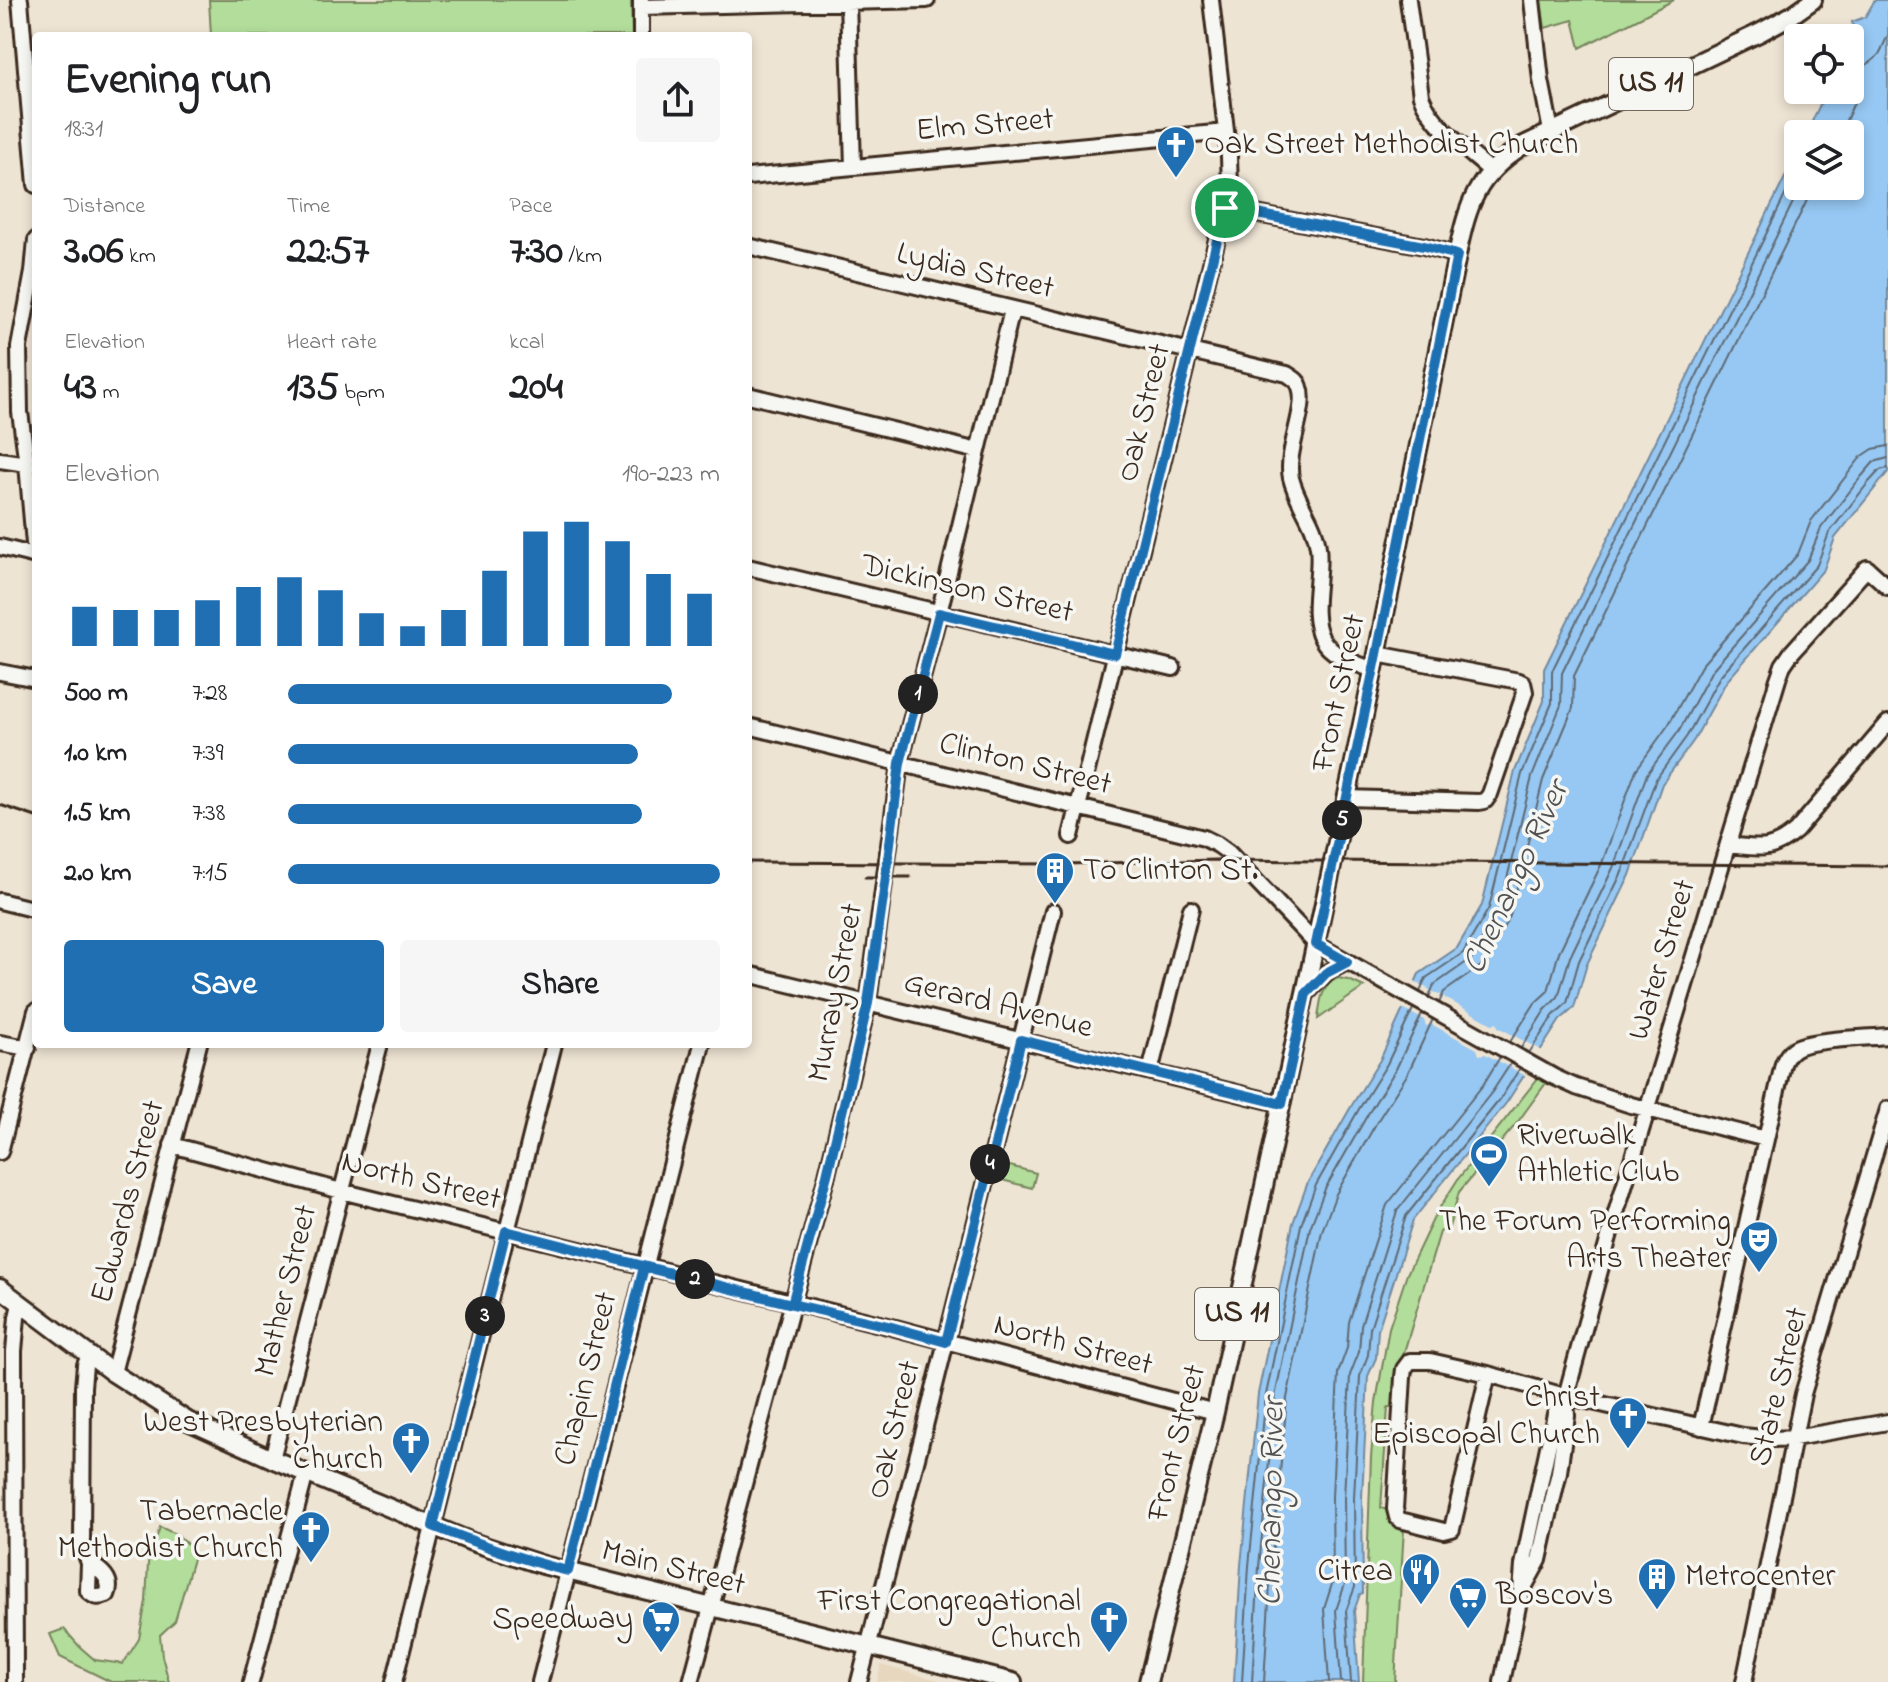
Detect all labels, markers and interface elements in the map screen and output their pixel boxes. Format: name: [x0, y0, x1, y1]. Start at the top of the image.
map controls: [1784, 24, 1864, 200]
button: locate: [1784, 24, 1864, 104]
text: Evening run: [64, 49, 271, 113]
button: share: [636, 58, 720, 142]
road number: US 11: [1609, 58, 1693, 110]
street label: Elm Street: [914, 97, 1056, 155]
text: 18:31: [64, 111, 103, 149]
button: layers: [1784, 120, 1864, 200]
place label: Oak Street Methodist Church: [1204, 122, 1578, 169]
church icon: Oak Street Methodist Church: [1155, 124, 1197, 179]
pin: [1191, 174, 1259, 242]
icon: arrive: [1203, 186, 1247, 230]
text: Distance: [64, 191, 145, 223]
text: Time: [287, 191, 330, 223]
text: Pace: [509, 191, 552, 223]
text: 3.06: [64, 223, 124, 282]
text: 22:57: [287, 223, 369, 282]
text: 7:30: [509, 223, 563, 282]
street label: Lydia Street: [892, 231, 1059, 313]
text: km: [124, 241, 156, 273]
text: /km: [563, 241, 602, 273]
text: Elevation: [64, 327, 145, 359]
text: Heart rate: [287, 327, 377, 359]
text: kcal: [509, 327, 544, 359]
street label: Oak Street: [1105, 339, 1185, 487]
text: 43: [64, 359, 97, 418]
text: 135: [287, 359, 339, 418]
text: 204: [509, 359, 563, 418]
text: m: [97, 377, 120, 409]
text: bpm: [339, 377, 385, 409]
text: Elevation: [64, 456, 160, 494]
text: 190–223 m: [622, 456, 720, 494]
street label: Dickinson Street: [855, 543, 1078, 637]
street label: Front Street: [1300, 610, 1380, 777]
pin: 1: [898, 674, 938, 714]
text: 500 m: [64, 675, 128, 713]
text: 7:28: [192, 675, 228, 713]
text: 1: [915, 678, 922, 710]
street label: Clinton Street: [934, 721, 1116, 809]
text: 1.0 km: [64, 735, 127, 773]
text: 7:39: [192, 735, 224, 773]
water label: Chenango River: [1450, 769, 1586, 983]
text: 1.5 km: [64, 795, 131, 833]
text: 7:38: [192, 795, 225, 833]
pin: 5: [1322, 800, 1362, 840]
text: 5: [1336, 804, 1348, 836]
place label: To Clinton St.: [1083, 848, 1258, 895]
building icon: To Clinton St.: [1034, 850, 1076, 905]
text: 2.0 km: [64, 855, 132, 893]
text: 7:15: [192, 855, 228, 893]
street label: Water Street: [1616, 874, 1710, 1046]
street label: Murray Street: [797, 899, 877, 1086]
button: Save: [64, 940, 384, 1032]
button: Share: [400, 940, 720, 1032]
street label: Gerard Avenue: [899, 960, 1098, 1052]
street label: Edwards Street: [79, 1095, 179, 1309]
place label: Riverwalk Athletic Club: [1517, 1113, 1679, 1197]
sports icon: Riverwalk Athletic Club: [1468, 1133, 1510, 1188]
street label: North Street: [336, 1140, 506, 1225]
pin: 4: [970, 1144, 1010, 1184]
text: 4: [985, 1148, 995, 1180]
place label: The Forum Performing Arts Theater: [1439, 1199, 1731, 1283]
street label: Mather Street: [243, 1200, 331, 1382]
theatre icon: The Forum Performing Arts Theater: [1738, 1219, 1780, 1274]
pin: 2: [675, 1259, 715, 1299]
text: 2: [690, 1263, 700, 1295]
street label: Chapin Street: [543, 1287, 631, 1471]
road number: US 11: [1195, 1288, 1279, 1340]
pin: 3: [465, 1296, 505, 1336]
text: 3: [480, 1300, 490, 1332]
street label: North Street: [988, 1302, 1158, 1390]
street label: State Street: [1738, 1302, 1822, 1471]
street label: Oak Street: [855, 1356, 935, 1504]
street label: Front Street: [1136, 1359, 1220, 1527]
place label: Christ Episcopal Church: [1372, 1375, 1600, 1459]
water label: Chenango River: [1246, 1393, 1300, 1607]
church icon: Christ Episcopal Church: [1607, 1395, 1649, 1450]
place label: West Presbyterian Church: [143, 1400, 383, 1484]
church icon: West Presbyterian Church: [390, 1420, 432, 1475]
place label: Tabernacle Methodist Church: [58, 1489, 284, 1573]
church icon: Tabernacle Methodist Church: [290, 1509, 332, 1564]
street label: Main Street: [596, 1528, 750, 1610]
place label: Citrea: [1317, 1549, 1393, 1596]
restaurant icon: Citrea: [1400, 1551, 1442, 1606]
place label: Metrocenter: [1685, 1554, 1835, 1601]
building icon: Metrocenter: [1636, 1556, 1678, 1611]
place label: Boscov's: [1495, 1573, 1613, 1620]
supermarket icon: Boscov's: [1447, 1575, 1489, 1630]
place label: First Congregational Church: [817, 1579, 1081, 1663]
place label: Speedway: [492, 1597, 633, 1644]
supermarket icon: Speedway: [640, 1599, 682, 1654]
church icon: First Congregational Church: [1088, 1599, 1130, 1654]

